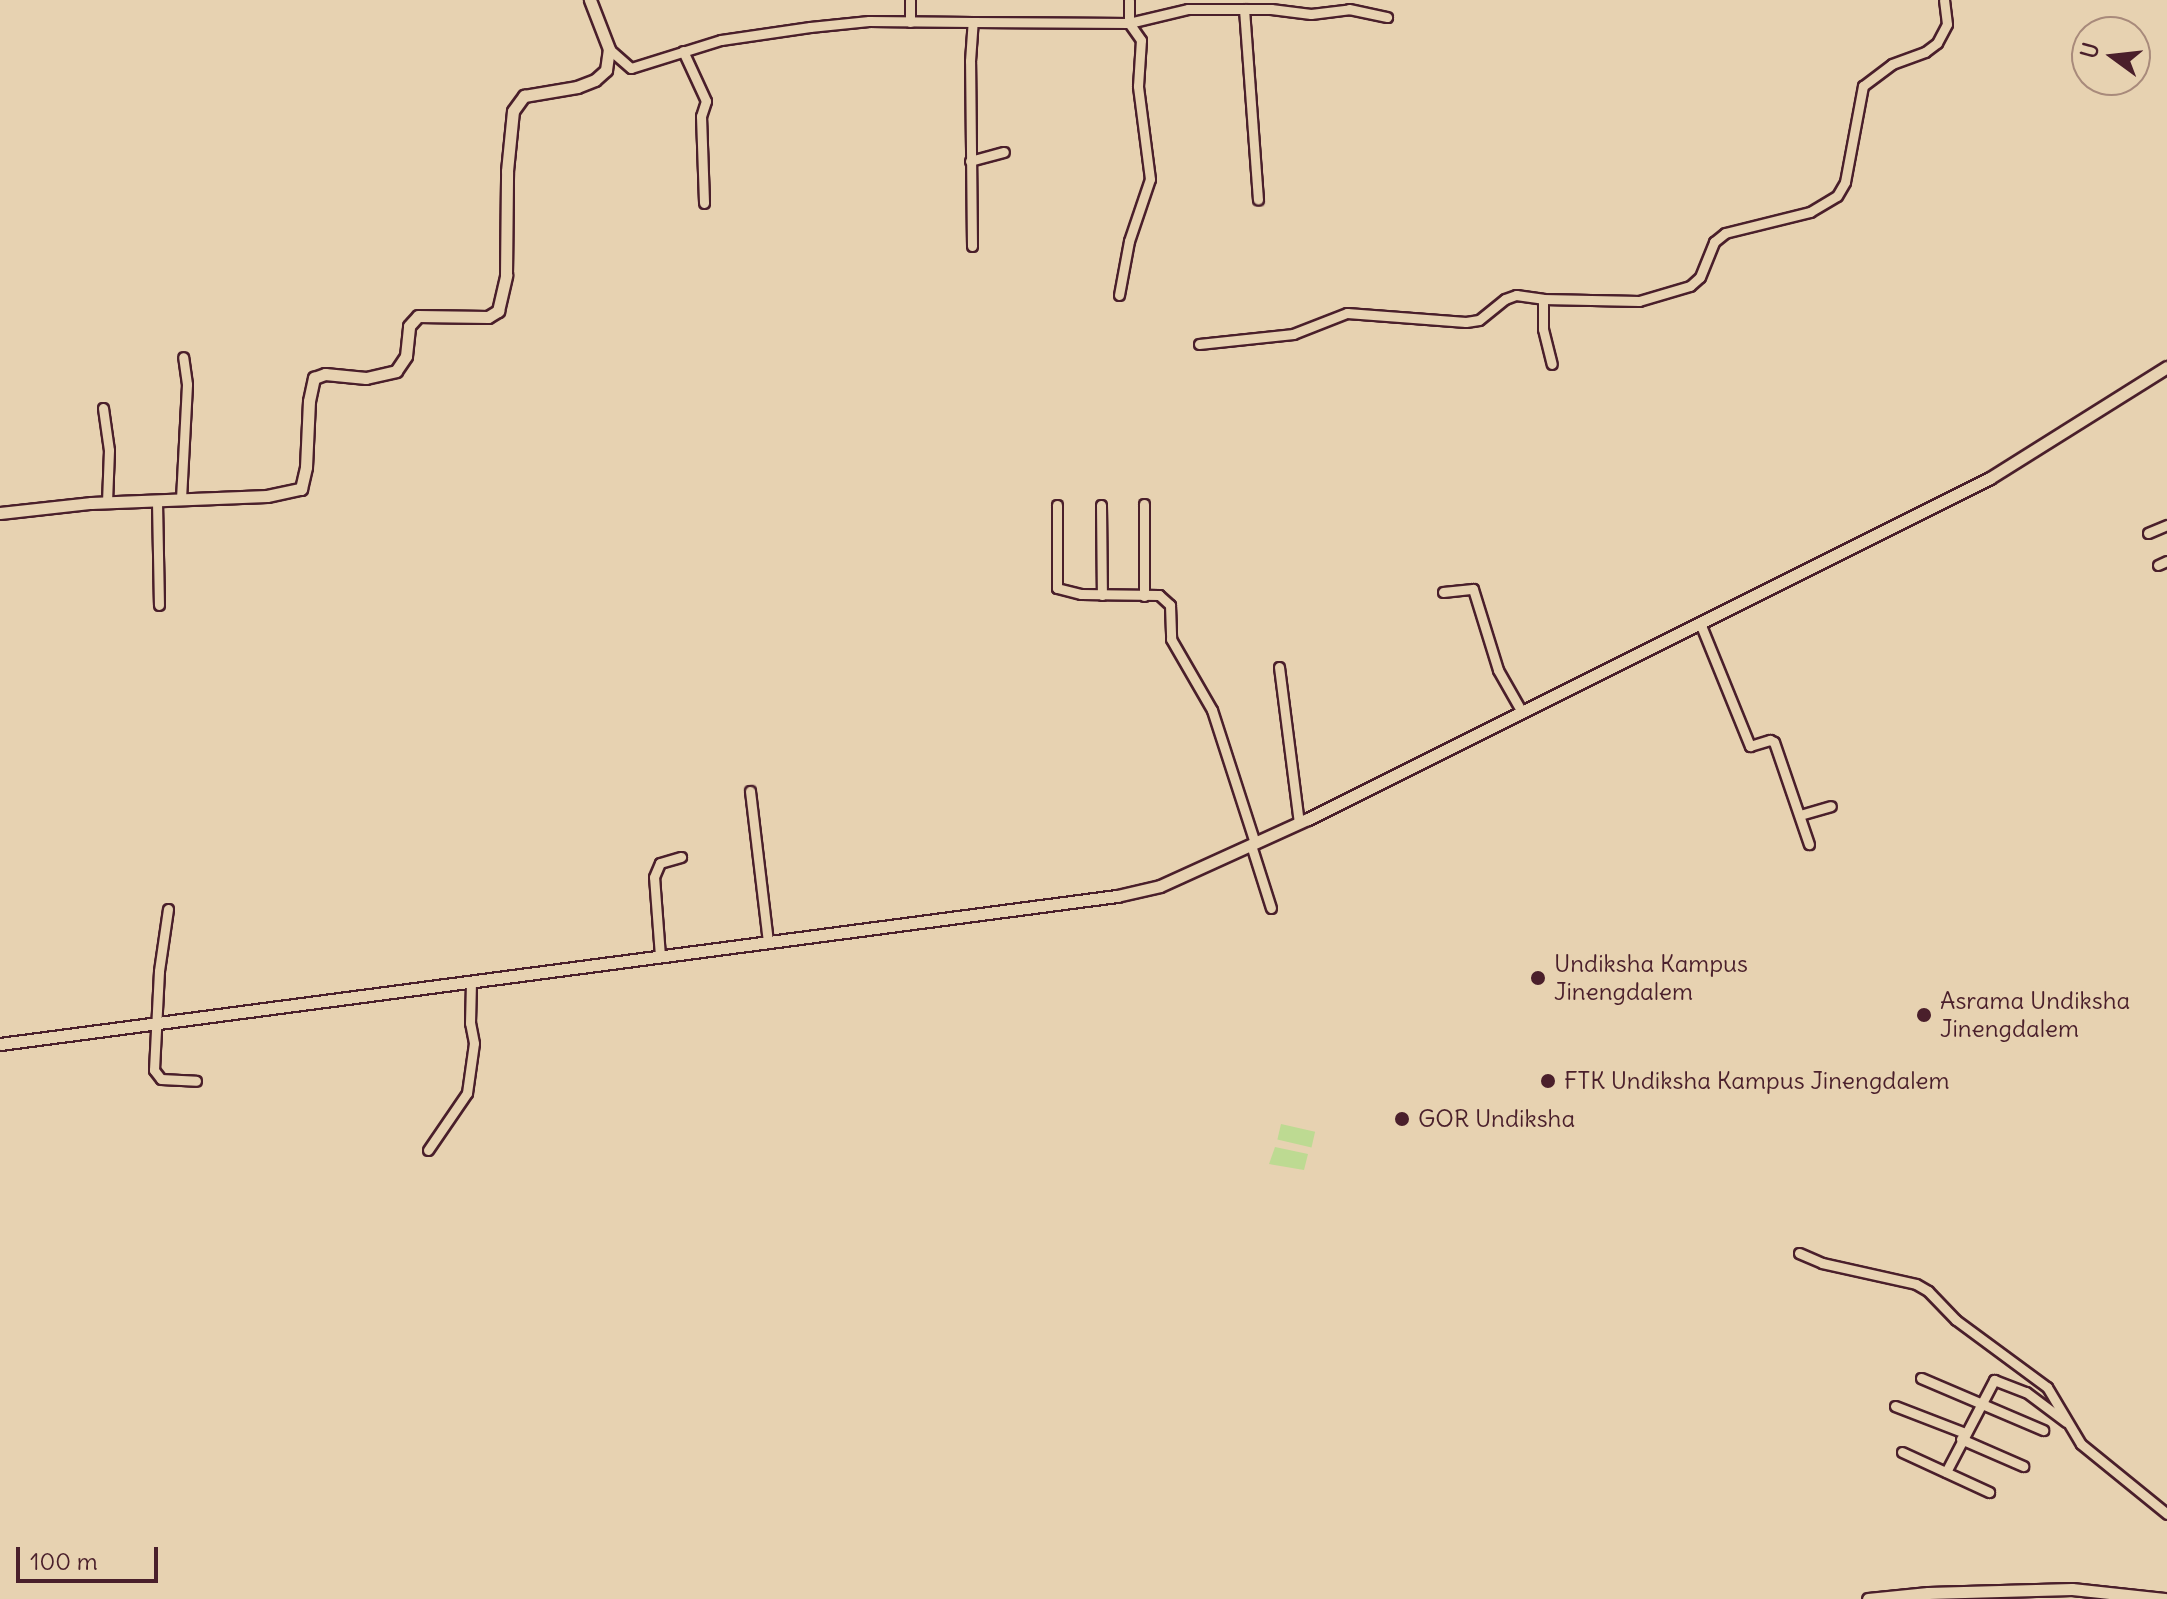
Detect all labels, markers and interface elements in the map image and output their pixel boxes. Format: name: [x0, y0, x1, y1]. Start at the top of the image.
north arrow: [2071, 16, 2151, 96]
text: U: [2074, 39, 2105, 61]
place label: Undiksha Kampus Jinengdalem: [1554, 950, 1748, 1006]
marker: Undiksha Kampus Jinengdalem: [1529, 969, 1547, 987]
place label: Asrama Undiksha Jinengdalem: [1940, 987, 2130, 1043]
marker: Asrama Undiksha Jinengdalem: [1915, 1006, 1933, 1024]
place label: FTK Undiksha Kampus Jinengdalem: [1564, 1067, 1950, 1095]
marker: FTK Undiksha Kampus Jinengdalem: [1539, 1072, 1557, 1090]
place label: GOR Undiksha: [1418, 1105, 1575, 1133]
marker: GOR Undiksha: [1393, 1110, 1411, 1128]
scale bar: [20, 1531, 162, 1581]
text: 100 m: [30, 1546, 98, 1576]

